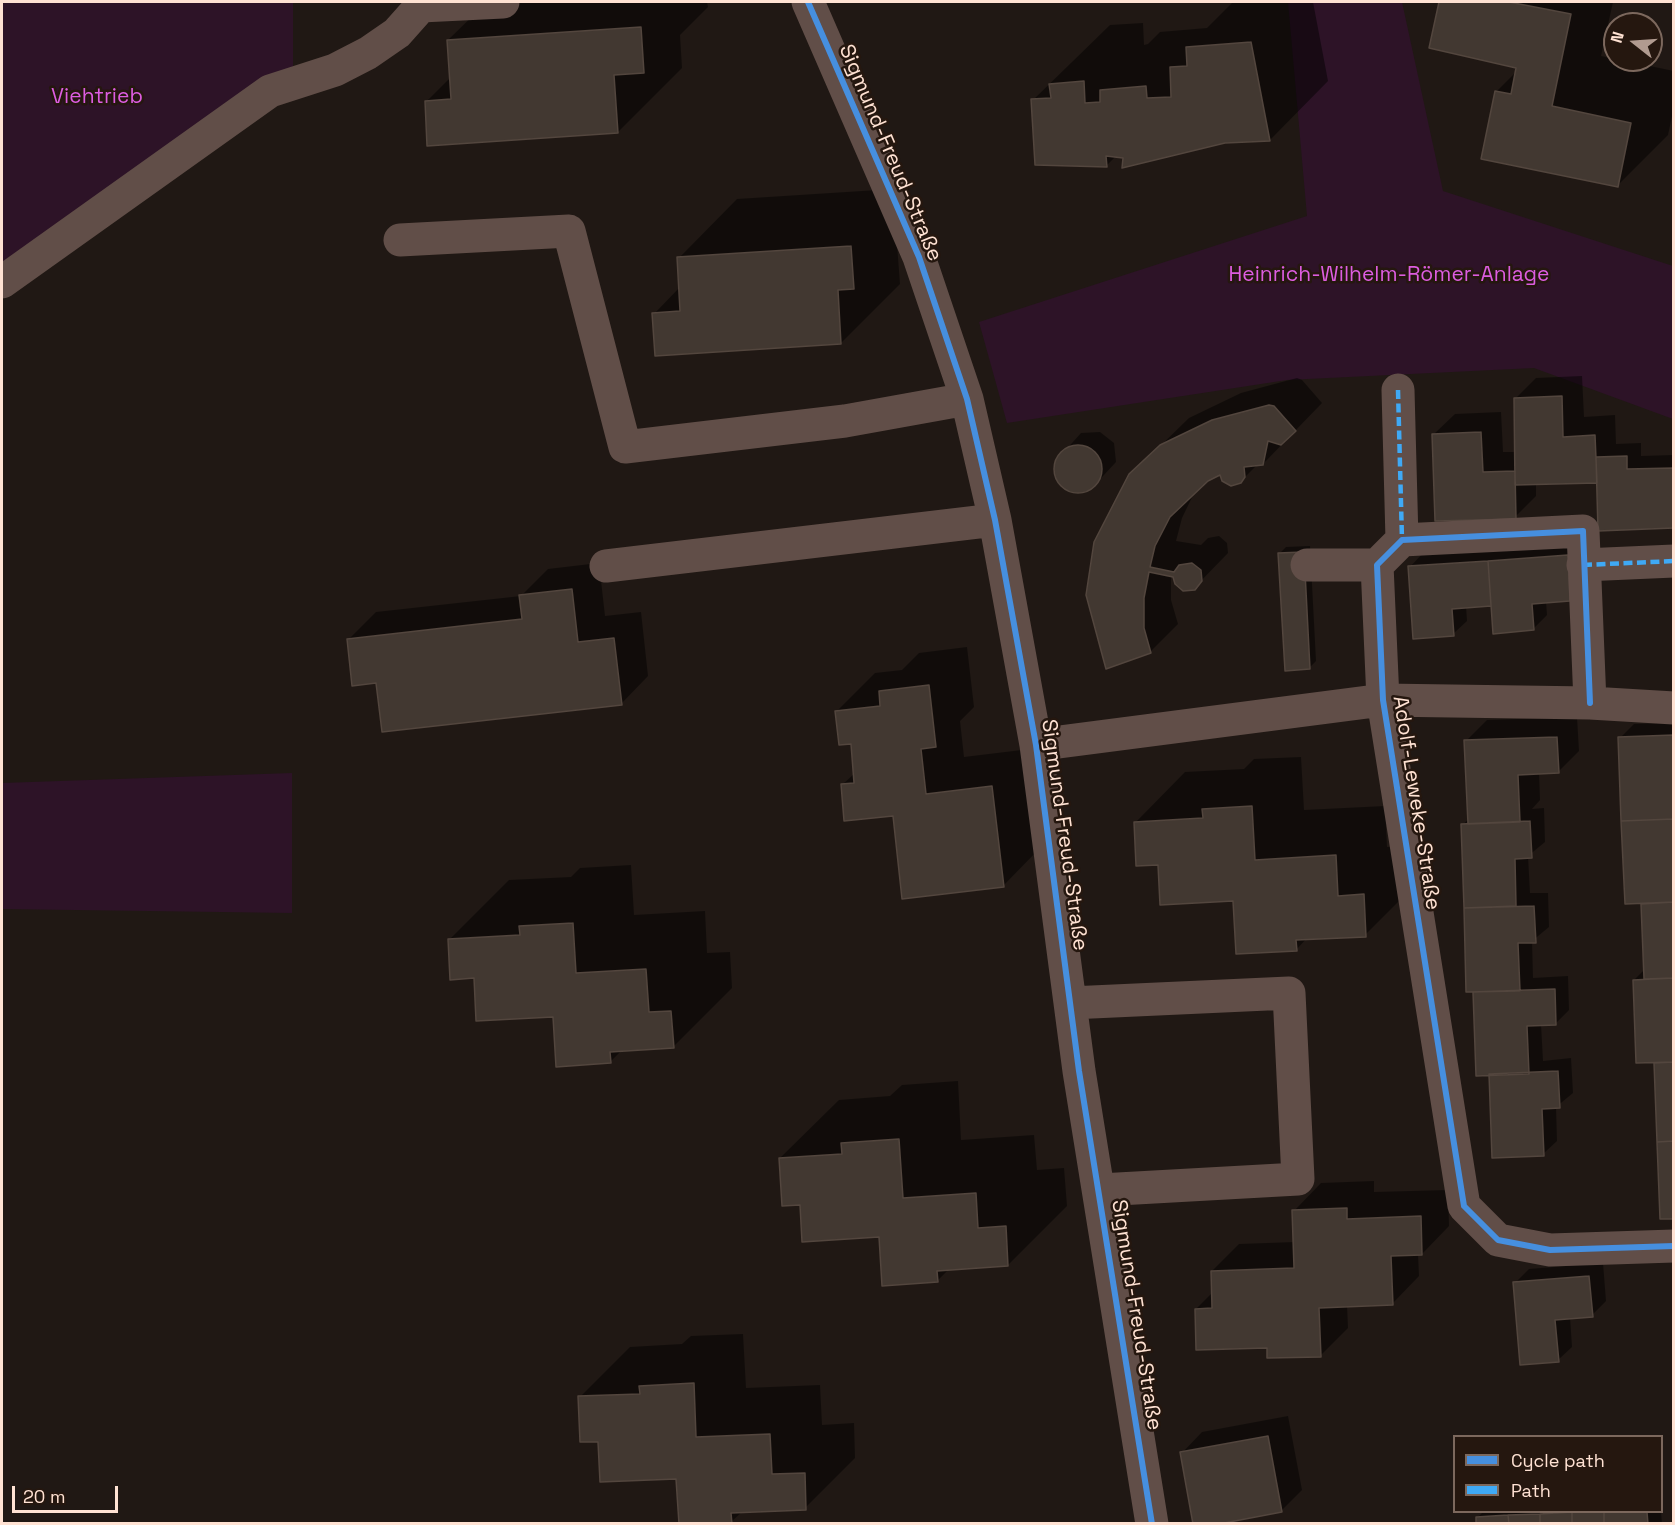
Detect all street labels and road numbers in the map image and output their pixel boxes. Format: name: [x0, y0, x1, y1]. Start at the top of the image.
street label: Sigmund-Freud-Straße: [833, 41, 947, 265]
street label: Adolf-Leweke-Straße: [1387, 694, 1445, 912]
street label: Sigmund-Freud-Straße: [1035, 718, 1093, 952]
street label: Sigmund-Freud-Straße: [1105, 1198, 1167, 1432]

